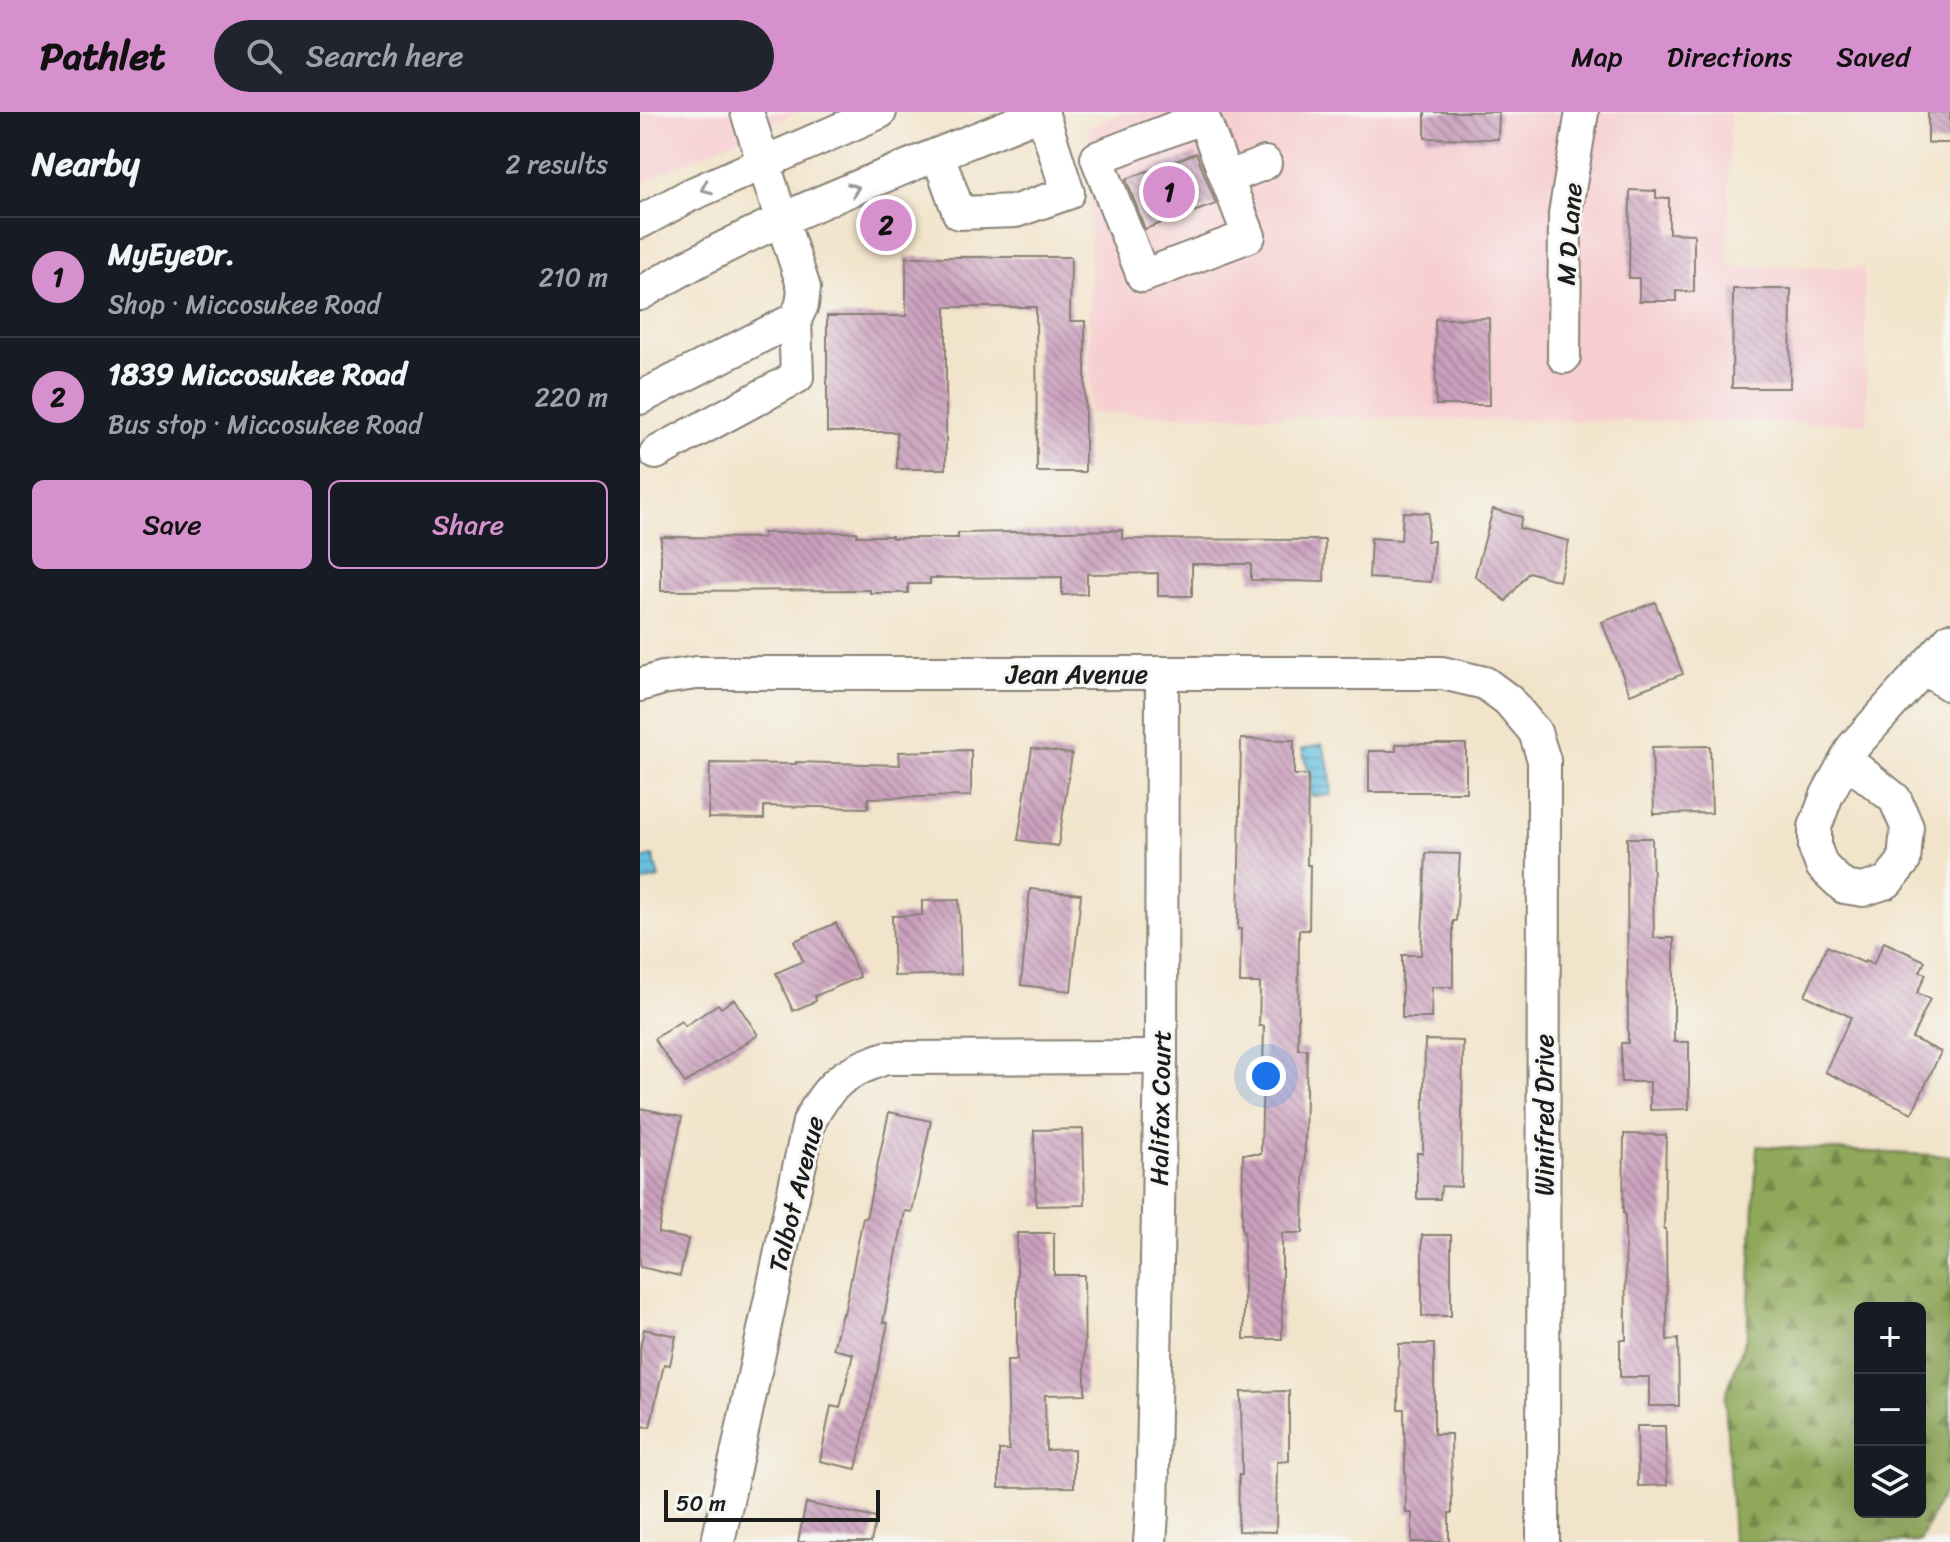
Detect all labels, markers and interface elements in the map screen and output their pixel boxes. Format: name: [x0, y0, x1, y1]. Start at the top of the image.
search box: [214, 20, 774, 92]
text: Pathlet: [40, 23, 166, 90]
text: Search here: [306, 29, 464, 83]
text: Map: [1571, 32, 1623, 81]
text: Directions: [1667, 32, 1792, 81]
text: Saved: [1836, 32, 1910, 81]
icon: search: [242, 34, 286, 78]
text: Nearby: [32, 134, 140, 194]
text: 2 results: [506, 141, 608, 187]
pin: 1: [1143, 162, 1195, 222]
one-way arrow: [699, 178, 714, 194]
street label: M D Lane: [1542, 181, 1596, 287]
one-way arrow: [846, 182, 860, 199]
pin: 2: [860, 195, 912, 255]
text: MyEyeDr.: [108, 227, 235, 281]
text: 1: [52, 254, 64, 300]
text: 210 m: [539, 254, 608, 300]
text: Shop · Miccosukee Road: [108, 281, 380, 327]
text: 1839 Miccosukee Road: [108, 347, 406, 401]
text: 2: [50, 374, 66, 420]
text: 220 m: [535, 374, 608, 420]
text: Bus stop · Miccosukee Road: [108, 401, 422, 447]
button: Save: [32, 480, 312, 569]
button: Share: [328, 480, 608, 569]
street label: Jean Avenue: [1005, 651, 1148, 697]
street label: Halifax Court: [1136, 1030, 1184, 1186]
street label: Winifred Drive: [1521, 1034, 1567, 1196]
your location: [1246, 1056, 1286, 1096]
street label: Talbot Avenue: [754, 1111, 838, 1277]
map controls: [1854, 1302, 1926, 1518]
button: +: [1854, 1302, 1926, 1374]
button: −: [1854, 1374, 1926, 1446]
button: layers: [1854, 1446, 1926, 1518]
text: 50 m: [676, 1484, 726, 1523]
scale bar: [664, 1486, 880, 1522]

